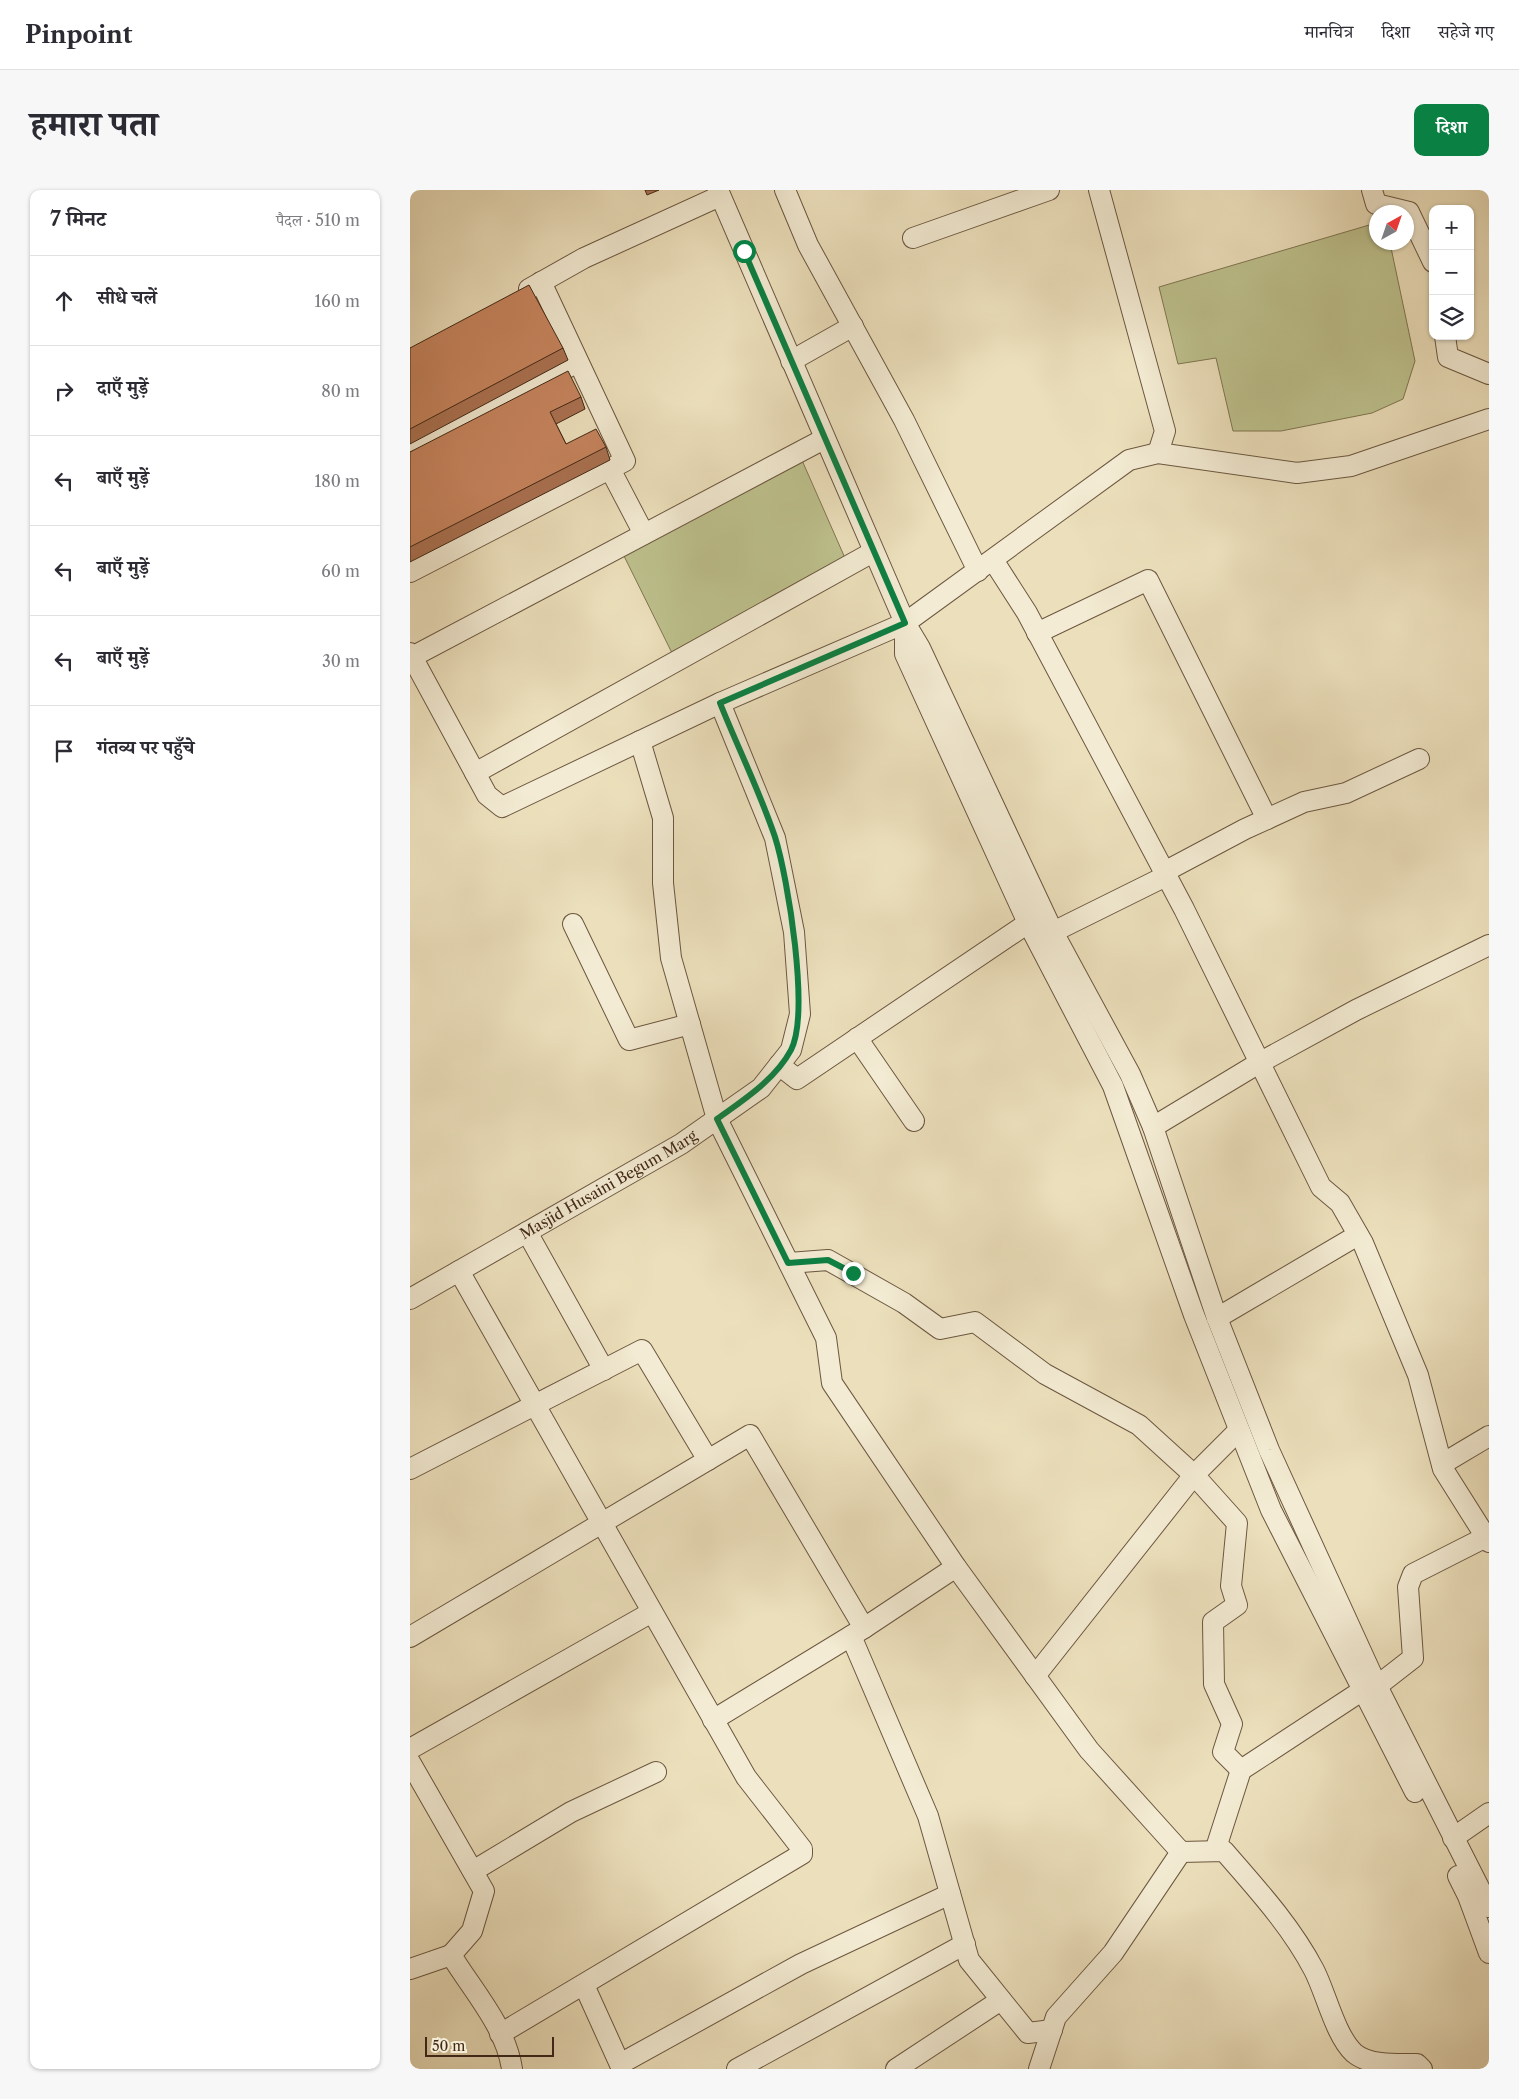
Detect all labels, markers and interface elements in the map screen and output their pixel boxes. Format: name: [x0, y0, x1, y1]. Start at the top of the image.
text: Pinpoint: [25, 20, 132, 49]
text: मानचित्र: [1305, 21, 1353, 43]
text: दिशा: [1381, 21, 1410, 43]
text: सहेजे गए: [1438, 21, 1494, 43]
text: हमारा पता: [30, 102, 158, 145]
button: दिशा: [1414, 104, 1489, 156]
north arrow: [1369, 205, 1414, 250]
map controls: [1429, 205, 1474, 340]
button: +: [1429, 205, 1474, 250]
text: 7 मिनट: [50, 206, 106, 231]
text: पैदल · 510 m: [276, 210, 360, 230]
route start: [733, 240, 756, 263]
button: −: [1429, 250, 1474, 295]
text: सीधे चलें: [97, 286, 157, 309]
icon: ahead: [50, 287, 78, 315]
text: 160 m: [315, 291, 360, 311]
button: layers: [1429, 295, 1474, 340]
text: दाएँ मुड़ें: [97, 376, 148, 399]
icon: right: [50, 377, 78, 405]
text: 80 m: [321, 381, 360, 401]
text: बाएँ मुड़ें: [97, 466, 149, 489]
icon: left: [50, 467, 78, 495]
text: 180 m: [314, 471, 360, 491]
text: बाएँ मुड़ें: [97, 556, 149, 579]
icon: left: [50, 557, 78, 585]
text: 60 m: [321, 561, 360, 581]
text: बाएँ मुड़ें: [97, 646, 149, 669]
icon: left: [50, 647, 78, 675]
text: 30 m: [322, 651, 360, 671]
text: गंतव्य पर पहुँचे: [97, 736, 194, 759]
icon: arrive: [50, 737, 78, 765]
street label: Masjid Husaini Begum Marg: [516, 1126, 701, 1243]
route end: [842, 1262, 865, 1285]
scale bar: [425, 2034, 554, 2057]
text: 50 m: [432, 2037, 465, 2055]

